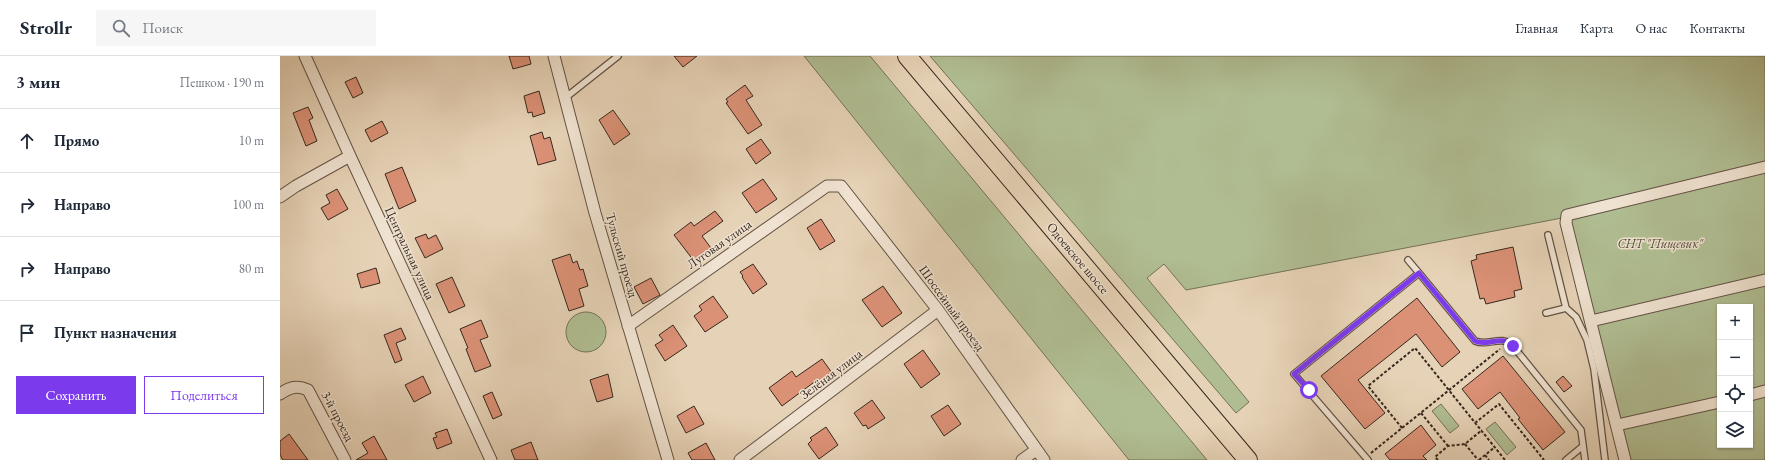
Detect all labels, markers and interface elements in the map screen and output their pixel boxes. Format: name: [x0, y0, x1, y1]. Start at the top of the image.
search box: [96, 10, 376, 46]
text: Strollr: [20, 15, 72, 40]
icon: search: [110, 17, 132, 39]
text: Поиск: [142, 18, 183, 37]
text: Главная: [1515, 19, 1558, 37]
text: Карта: [1580, 19, 1613, 37]
text: О нас: [1635, 19, 1667, 37]
text: Контакты: [1689, 19, 1745, 37]
text: 3 мин: [16, 71, 60, 93]
text: Пешком · 190 m: [180, 74, 264, 91]
icon: ahead: [16, 130, 38, 152]
text: Прямо: [54, 131, 99, 150]
text: 10 m: [239, 132, 264, 149]
icon: right: [16, 194, 38, 216]
text: Направо: [54, 195, 111, 214]
text: 100 m: [233, 196, 264, 213]
street label: Центральная улица: [381, 204, 439, 303]
street label: Тульский проезд: [602, 211, 642, 299]
street label: Луговая улица: [683, 215, 755, 273]
street label: Одоевское шоссе: [1043, 219, 1113, 297]
park label: СНТ "Пищевик": [1617, 235, 1704, 252]
icon: right: [16, 258, 38, 280]
text: Направо: [54, 259, 111, 278]
text: 80 m: [239, 260, 264, 277]
street label: Шоссейный проезд: [915, 262, 989, 354]
map controls: [1717, 304, 1753, 448]
button: +: [1717, 304, 1753, 340]
icon: arrive: [16, 322, 38, 344]
text: Пункт назначения: [54, 323, 177, 342]
route end: [1504, 337, 1522, 355]
button: −: [1717, 340, 1753, 376]
street label: Зелёная улица: [796, 345, 866, 403]
button: Сохранить: [16, 376, 136, 414]
button: Поделиться: [144, 376, 264, 414]
button: locate: [1717, 376, 1753, 412]
route start: [1300, 381, 1318, 399]
street label: 3-й проезд: [318, 388, 358, 444]
button: layers: [1717, 412, 1753, 448]

